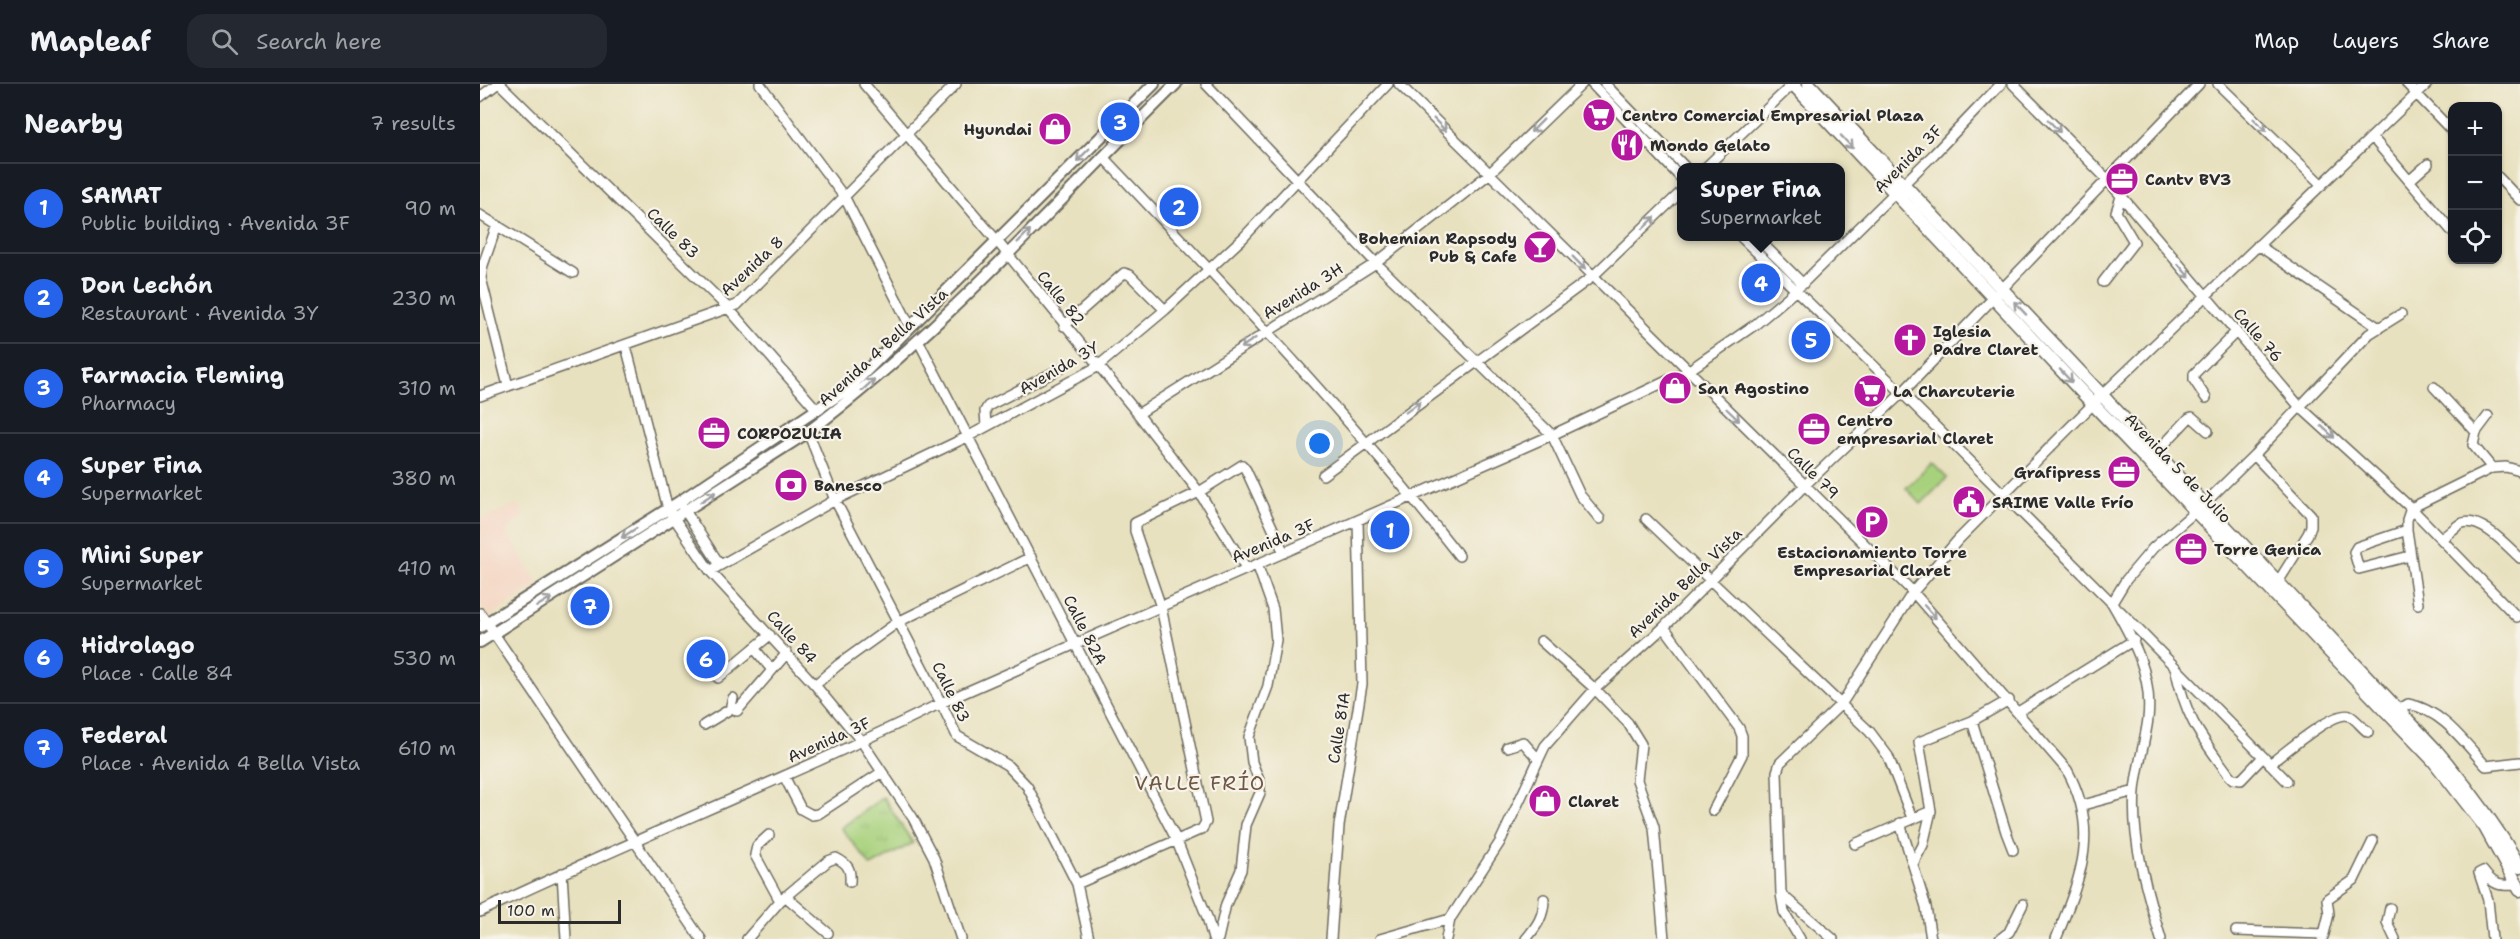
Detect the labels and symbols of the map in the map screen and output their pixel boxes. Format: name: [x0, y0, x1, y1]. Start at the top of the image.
supermarket icon: Centro Comercial Empresarial Plaza: [1581, 97, 1617, 133]
pin: 3: [1100, 99, 1140, 144]
place label: Centro Comercial Empresarial Plaza: [1622, 105, 1924, 126]
shop icon: Hyundai: [1037, 111, 1073, 147]
one-way arrow: [2252, 117, 2267, 132]
one-way arrow: [1433, 118, 1448, 133]
one-way arrow: [2047, 118, 2062, 133]
place label: Hyundai: [964, 119, 1032, 140]
one-way arrow: [1530, 119, 1545, 133]
street label: Avenida 3F: [1869, 120, 1947, 198]
restaurant icon: Mondo Gelato: [1609, 127, 1645, 163]
place label: Mondo Gelato: [1650, 135, 1770, 156]
one-way arrow: [1840, 135, 1854, 150]
one-way arrow: [1076, 148, 1091, 162]
office icon: Cantv BV3: [2104, 161, 2140, 197]
place label: Cantv BV3: [2145, 169, 2231, 190]
pin: 2: [1160, 184, 1198, 230]
street label: Calle 83: [642, 203, 704, 263]
one-way arrow: [1642, 215, 1657, 230]
place label: Bohemian Rapsody Pub & Cafe: [1359, 228, 1517, 267]
one-way arrow: [1017, 229, 1031, 244]
bar icon: Bohemian Rapsody Pub & Cafe: [1522, 229, 1558, 265]
street label: Avenida 8: [716, 231, 788, 301]
one-way arrow: [1571, 256, 1586, 271]
street label: Avenida 3H: [1259, 258, 1347, 324]
pin: 4: [1742, 260, 1780, 306]
one-way arrow: [2177, 263, 2191, 278]
street label: Calle 82: [1032, 266, 1090, 330]
street label: Avenida 4 Bella Vista: [814, 283, 952, 411]
one-way arrow: [2012, 301, 2027, 316]
street label: Calle 76: [2229, 303, 2287, 367]
pin: 5: [1792, 318, 1830, 362]
place label: Iglesia Padre Claret: [1933, 321, 2038, 360]
church icon: Iglesia Padre Claret: [1892, 322, 1928, 358]
street label: Avenida 3Y: [1015, 336, 1103, 399]
one-way arrow: [1240, 337, 1257, 349]
one-way arrow: [2059, 368, 2073, 383]
shop icon: San Agostino: [1657, 370, 1693, 406]
supermarket icon: La Charcuterie: [1852, 373, 1888, 409]
one-way arrow: [860, 378, 875, 392]
place label: San Agostino: [1698, 378, 1809, 399]
place label: La Charcuterie: [1893, 381, 2016, 402]
one-way arrow: [1405, 401, 1421, 414]
one-way arrow: [1725, 407, 1740, 422]
street label: Avenida 5 de Julio: [2120, 408, 2236, 528]
place label: Centro empresarial Claret: [1837, 410, 1994, 449]
office icon: Centro empresarial Claret: [1796, 411, 1832, 447]
office icon: CORPOZULIA: [696, 415, 732, 451]
place label: CORPOZULIA: [737, 423, 842, 444]
one-way arrow: [2320, 425, 2335, 439]
your location: [1305, 429, 1334, 458]
street label: Calle 79: [1782, 442, 1844, 504]
office icon: Grafipress: [2106, 454, 2142, 490]
place label: Grafipress: [2014, 462, 2101, 483]
bank icon: Banesco: [773, 467, 809, 503]
place label: Banesco: [814, 475, 882, 496]
public building icon: SAIME Valle Frío: [1951, 484, 1987, 520]
one-way arrow: [700, 491, 716, 503]
place label: SAIME Valle Frío: [1992, 492, 2134, 513]
parking icon: Estacionamiento Torre Empresarial Claret: [1854, 504, 1890, 540]
pin: 1: [1370, 508, 1410, 552]
street label: Avenida 3F: [1228, 514, 1318, 568]
street label: Avenida Bella Vista: [1624, 523, 1746, 643]
one-way arrow: [621, 528, 638, 540]
office icon: Torre Genica: [2173, 531, 2209, 567]
place label: Torre Genica: [2214, 539, 2321, 560]
place label: Estacionamiento Torre Empresarial Claret: [1777, 542, 1967, 581]
pin: 7: [570, 584, 610, 628]
street label: Calle 82A: [1058, 591, 1112, 669]
one-way arrow: [535, 596, 552, 608]
one-way arrow: [1923, 604, 1937, 619]
street label: Calle 84: [762, 606, 822, 668]
pin: 6: [686, 636, 726, 682]
street label: Calle 83: [927, 658, 975, 726]
street label: Calle 81A: [1323, 691, 1355, 765]
street label: Avenida 3F: [784, 712, 874, 768]
district label: VALLE FRÍO: [1134, 770, 1266, 796]
shop icon: Claret: [1527, 783, 1563, 819]
place label: Claret: [1568, 791, 1619, 812]
scale bar: [498, 897, 621, 924]

